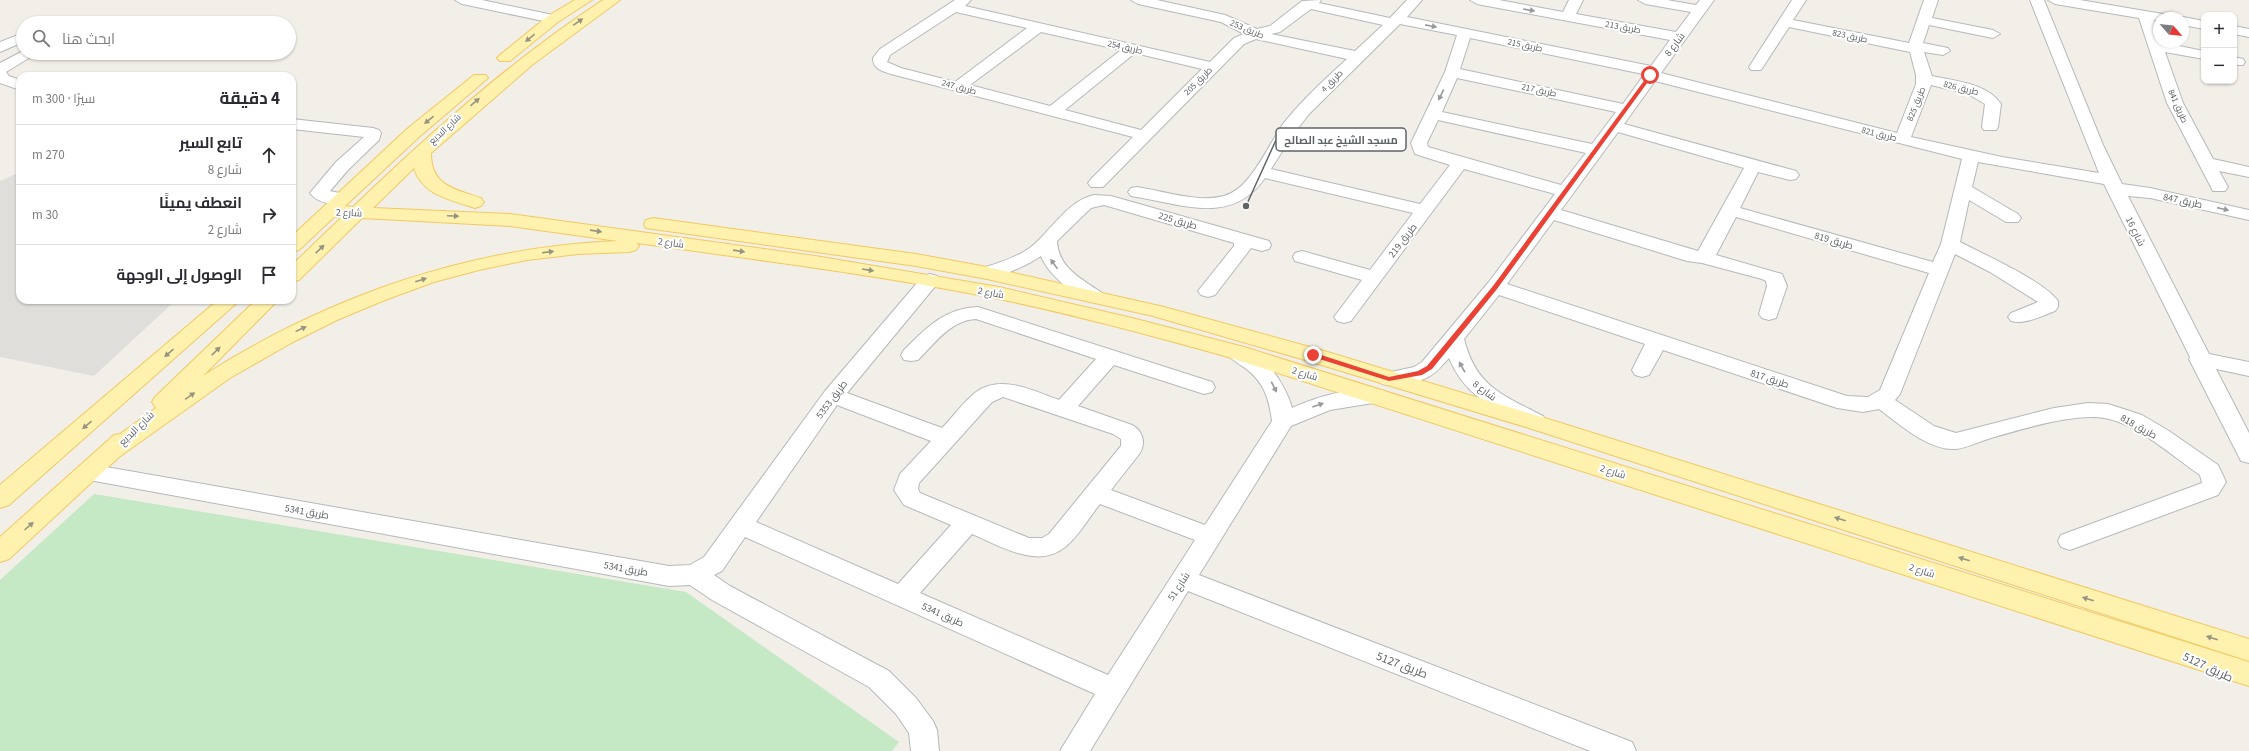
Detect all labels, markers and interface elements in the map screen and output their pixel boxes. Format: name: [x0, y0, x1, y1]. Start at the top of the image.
one-way arrow: [1523, 7, 1535, 13]
north arrow: [2153, 12, 2189, 48]
map controls: [2201, 12, 2237, 84]
button: +: [2201, 12, 2237, 48]
search box: [16, 16, 296, 60]
street label: طريق 253: [1228, 16, 1266, 43]
one-way arrow: [573, 18, 583, 26]
street label: طريق 213: [1604, 18, 1642, 37]
one-way arrow: [1425, 23, 1437, 29]
street label: طريق 823: [1831, 26, 1869, 47]
icon: search: [30, 27, 52, 49]
text: ابحث هنا: [62, 29, 115, 50]
street label: شارع 8: [1661, 30, 1688, 59]
one-way arrow: [524, 34, 535, 43]
street label: طريق 215: [1506, 35, 1544, 56]
street label: طريق 254: [1106, 37, 1144, 58]
button: −: [2201, 48, 2237, 84]
street label: طريق 205: [1181, 64, 1216, 99]
route start: [1641, 66, 1659, 84]
street label: طريق 4: [1318, 67, 1347, 96]
street label: طريق 247: [940, 77, 978, 98]
street label: طريق 826: [1942, 78, 1980, 99]
street label: طريق 217: [1520, 80, 1558, 101]
street label: طريق 825: [1904, 85, 1929, 123]
text: 4 دقيقة: [220, 87, 280, 111]
street label: طريق 841: [2164, 87, 2191, 125]
one-way arrow: [1437, 89, 1444, 100]
text: سيرًا · 300 m: [32, 90, 95, 108]
one-way arrow: [470, 97, 481, 106]
street label: شارع البديع: [426, 111, 464, 148]
one-way arrow: [423, 116, 434, 125]
street label: طريق 821: [1860, 124, 1898, 145]
callout: مسجد الشيخ عبد الصالح: [1276, 128, 1406, 151]
text: تابع السير: [179, 133, 242, 154]
text: مسجد الشيخ عبد الصالح: [1284, 133, 1398, 148]
icon: ahead: [258, 144, 280, 166]
text: 270 m: [32, 146, 65, 164]
text: شارع 8: [208, 161, 242, 179]
street label: طريق 847: [2162, 190, 2204, 212]
text: انعطف يمينًا: [159, 193, 242, 214]
icon: right: [258, 204, 280, 226]
text: 30 m: [32, 206, 58, 224]
street label: شارع 2: [336, 206, 362, 220]
one-way arrow: [2217, 206, 2230, 212]
street label: طريق 225: [1157, 209, 1199, 233]
one-way arrow: [447, 213, 459, 220]
street label: شارع 16: [2122, 214, 2148, 249]
text: شارع 2: [208, 221, 242, 239]
street label: طريق 219: [1385, 221, 1421, 261]
one-way arrow: [590, 228, 603, 234]
street label: طريق 819: [1813, 229, 1855, 253]
street label: شارع 2: [657, 234, 685, 252]
one-way arrow: [315, 244, 325, 254]
one-way arrow: [542, 248, 554, 255]
one-way arrow: [733, 248, 745, 254]
one-way arrow: [1050, 259, 1058, 270]
icon: arrive: [258, 264, 280, 286]
text: الوصول إلى الوجهة: [116, 265, 242, 286]
one-way arrow: [862, 267, 874, 273]
one-way arrow: [416, 277, 428, 283]
street label: شارع 2: [977, 284, 1005, 302]
one-way arrow: [295, 326, 307, 332]
one-way arrow: [211, 346, 221, 355]
route end: [1304, 346, 1322, 364]
one-way arrow: [164, 349, 175, 358]
one-way arrow: [1459, 361, 1466, 373]
street label: شارع 2: [1290, 363, 1319, 385]
street label: طريق 817: [1749, 366, 1791, 392]
street label: شارع 8: [1470, 377, 1499, 404]
street label: طريق 5353: [813, 378, 851, 422]
one-way arrow: [1271, 381, 1277, 393]
one-way arrow: [185, 392, 195, 400]
one-way arrow: [1312, 401, 1324, 407]
street label: شارع البديع: [116, 408, 157, 449]
street label: طريق 818: [2118, 411, 2159, 443]
one-way arrow: [81, 420, 92, 429]
street label: شارع 2: [1598, 461, 1627, 483]
street label: طريق 5341: [284, 501, 330, 523]
one-way arrow: [1834, 516, 1846, 522]
one-way arrow: [24, 521, 34, 530]
one-way arrow: [1958, 556, 1970, 562]
street label: طريق 5341: [603, 558, 649, 580]
street label: شارع 2: [1907, 560, 1936, 582]
street label: شارع 51: [1164, 570, 1193, 603]
one-way arrow: [2082, 595, 2094, 601]
street label: طريق 5341: [919, 599, 966, 630]
one-way arrow: [2205, 635, 2217, 641]
street label: طريق 5127: [1374, 648, 1430, 683]
street label: طريق 5127: [2180, 648, 2236, 687]

